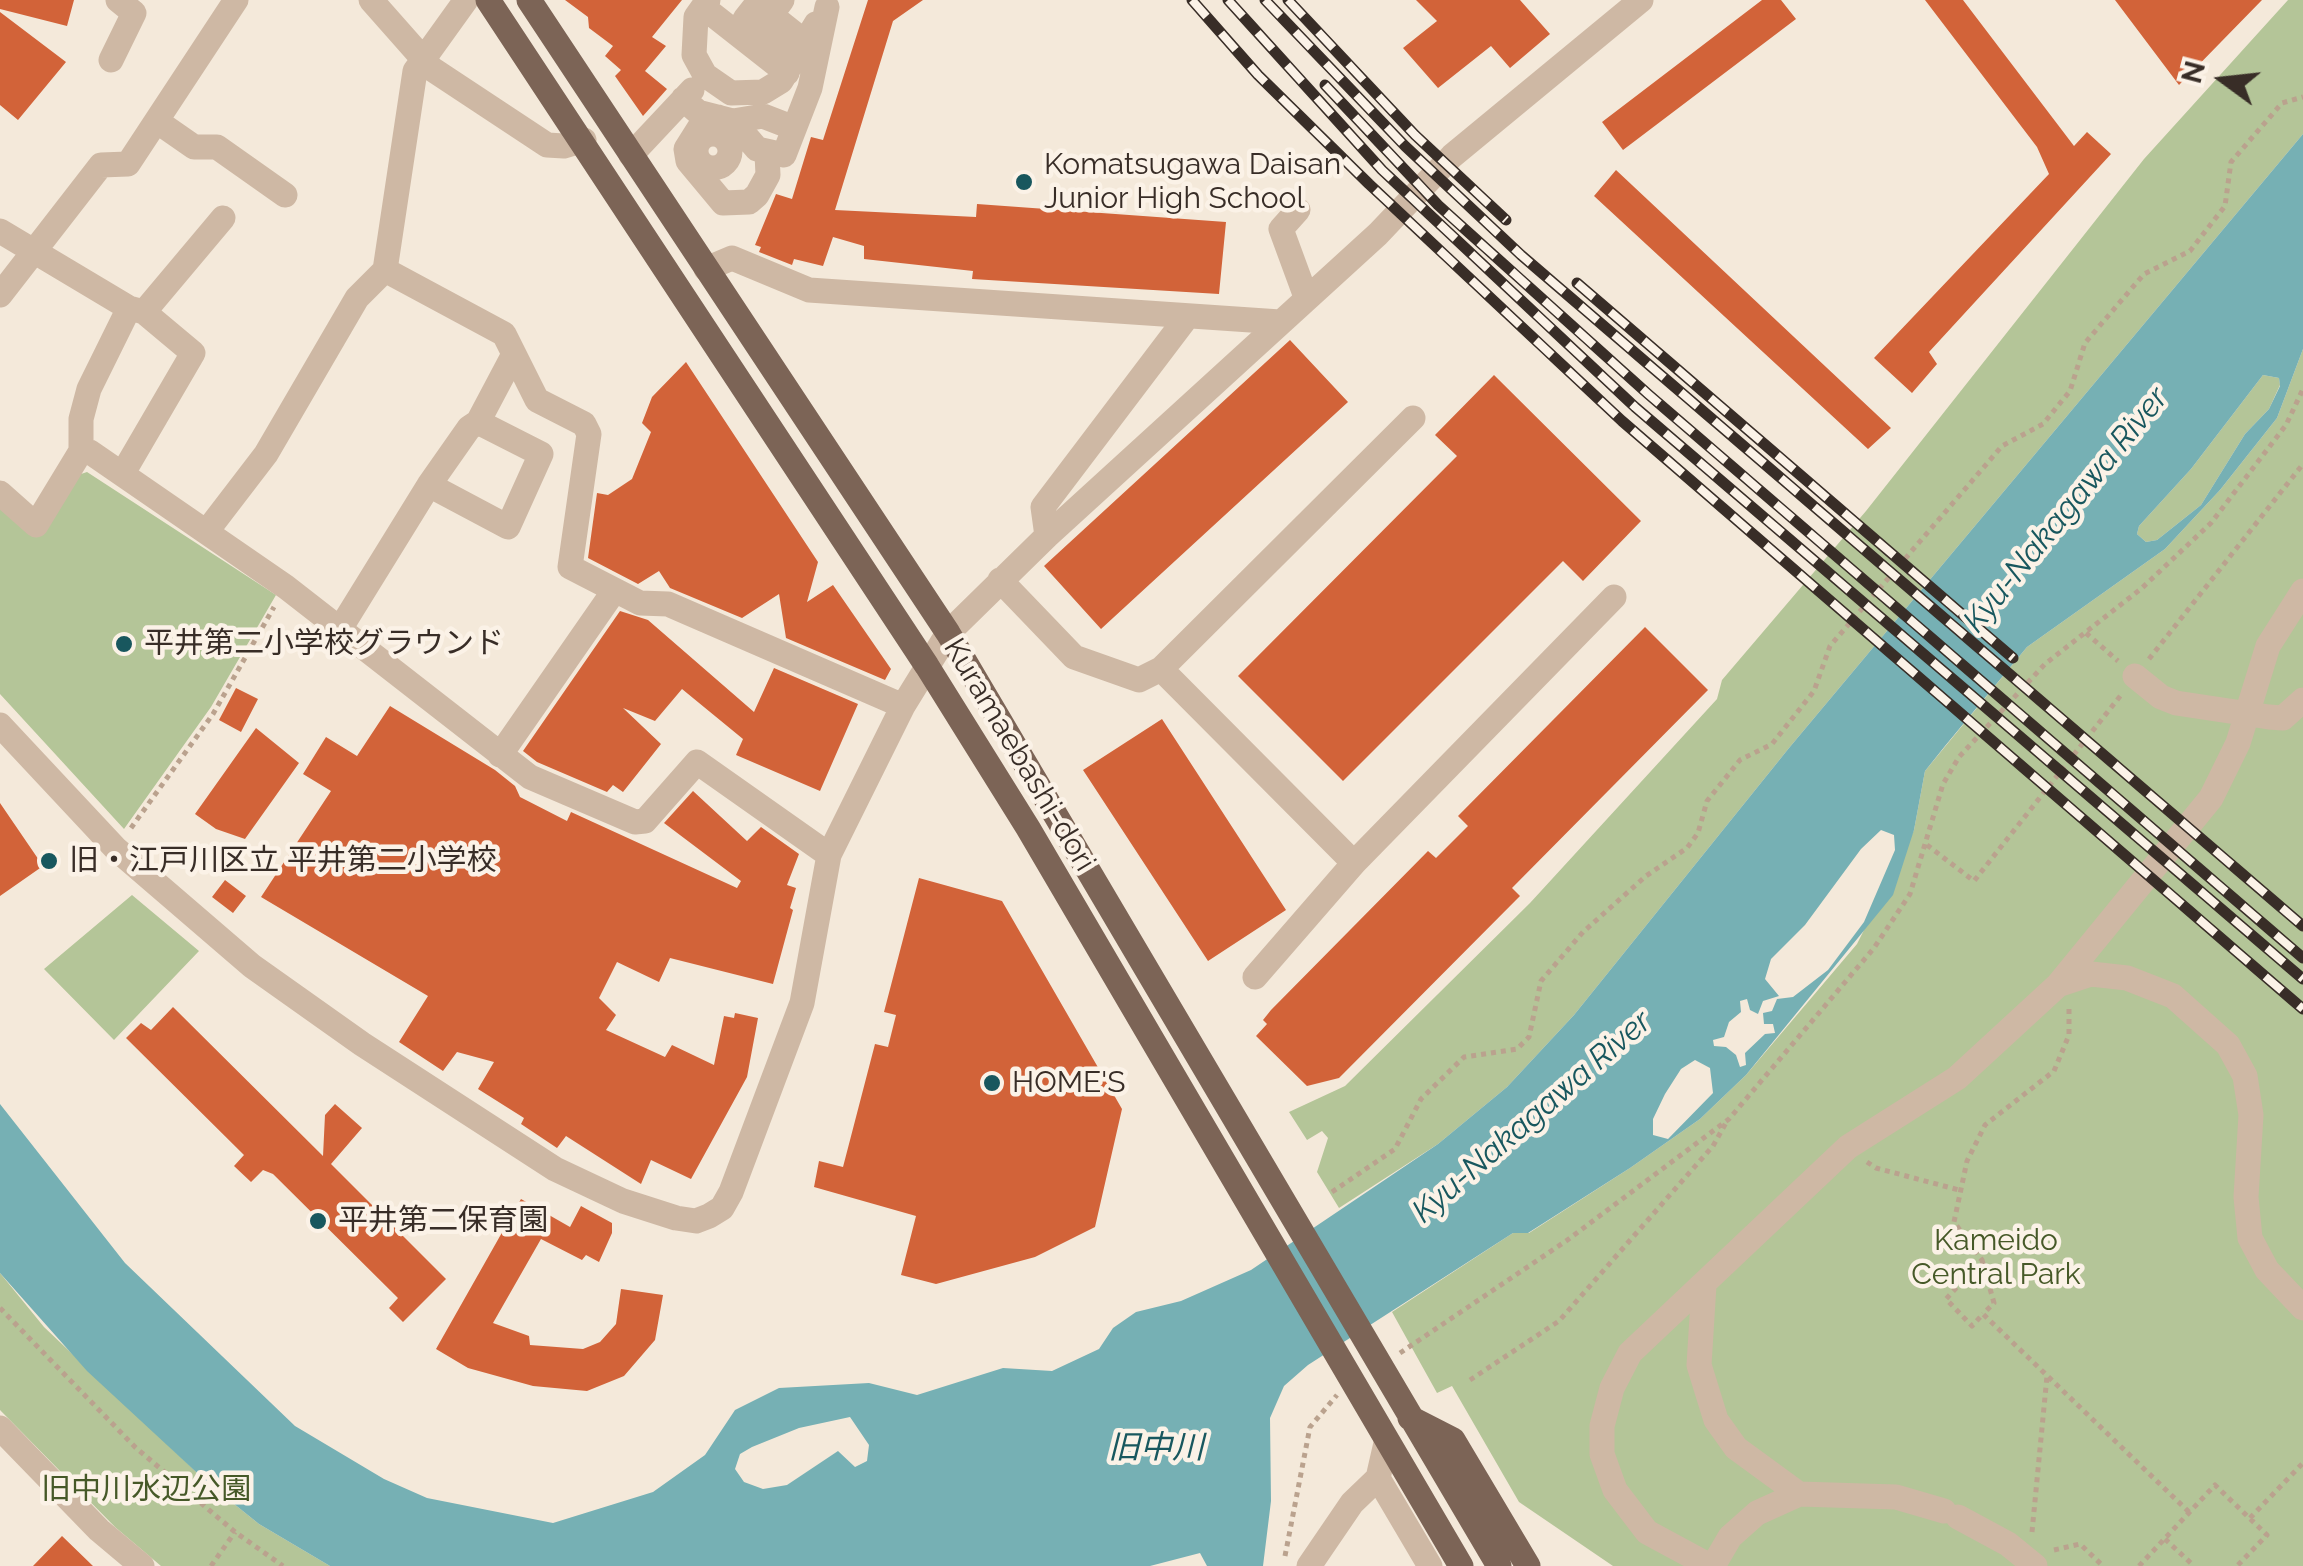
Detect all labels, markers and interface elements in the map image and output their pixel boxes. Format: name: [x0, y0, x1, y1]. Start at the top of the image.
north arrow: [2173, 30, 2273, 130]
text: N: [2175, 58, 2212, 87]
place label: Komatsugawa Daisan Junior High School: [1044, 147, 1341, 218]
marker: Komatsugawa Daisan Junior High School: [1013, 171, 1035, 193]
water label: Kyu-Nakagawa River: [1955, 380, 2177, 640]
place label: 平井第二小学校グラウンド: [144, 626, 504, 662]
street label: Kuramaebashi-dori: [935, 632, 1103, 878]
marker: 平井第二小学校グラウンド: [113, 633, 135, 655]
place label: 旧・江戸川区立 平井第二小学校: [69, 843, 497, 879]
marker: 旧・江戸川区立 平井第二小学校: [38, 850, 60, 872]
water label: Kyu-Nakagawa River: [1405, 1003, 1659, 1231]
place label: HOME'S: [1012, 1065, 1125, 1101]
marker: HOME'S: [981, 1072, 1003, 1094]
place label: 平井第二保育園: [338, 1203, 548, 1239]
marker: 平井第二保育園: [307, 1210, 329, 1232]
park label: Kameido Central Park: [1911, 1223, 2081, 1294]
water label: 旧中川: [1108, 1429, 1204, 1467]
park label: 旧中川水辺公園: [41, 1472, 251, 1508]

